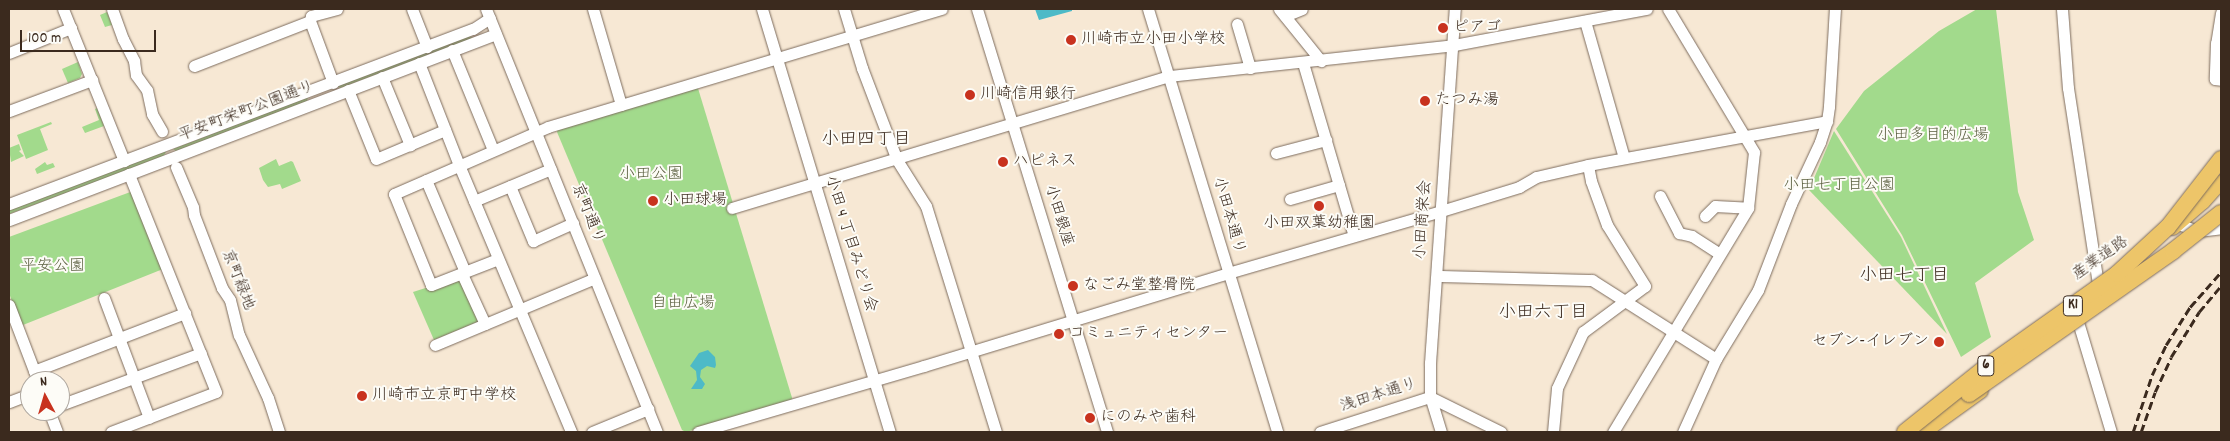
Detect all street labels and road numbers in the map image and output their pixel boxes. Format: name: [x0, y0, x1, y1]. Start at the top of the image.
street label: 平安町栄町公園通り: [176, 77, 318, 147]
street label: 小田 4 丁目みどり会: [820, 173, 880, 315]
street label: 小田本通り: [1208, 175, 1248, 257]
street label: 小田商栄会: [1412, 179, 1436, 261]
street label: 京町通り: [566, 181, 608, 247]
street label: 小田銀座: [1039, 183, 1077, 249]
street label: 産業道路: [2069, 233, 2133, 285]
street label: 京町緑地: [216, 247, 258, 313]
road number: K1: [2062, 294, 2084, 318]
road number: 6: [1977, 354, 1995, 378]
street label: 浅田本通り: [1338, 375, 1420, 417]

